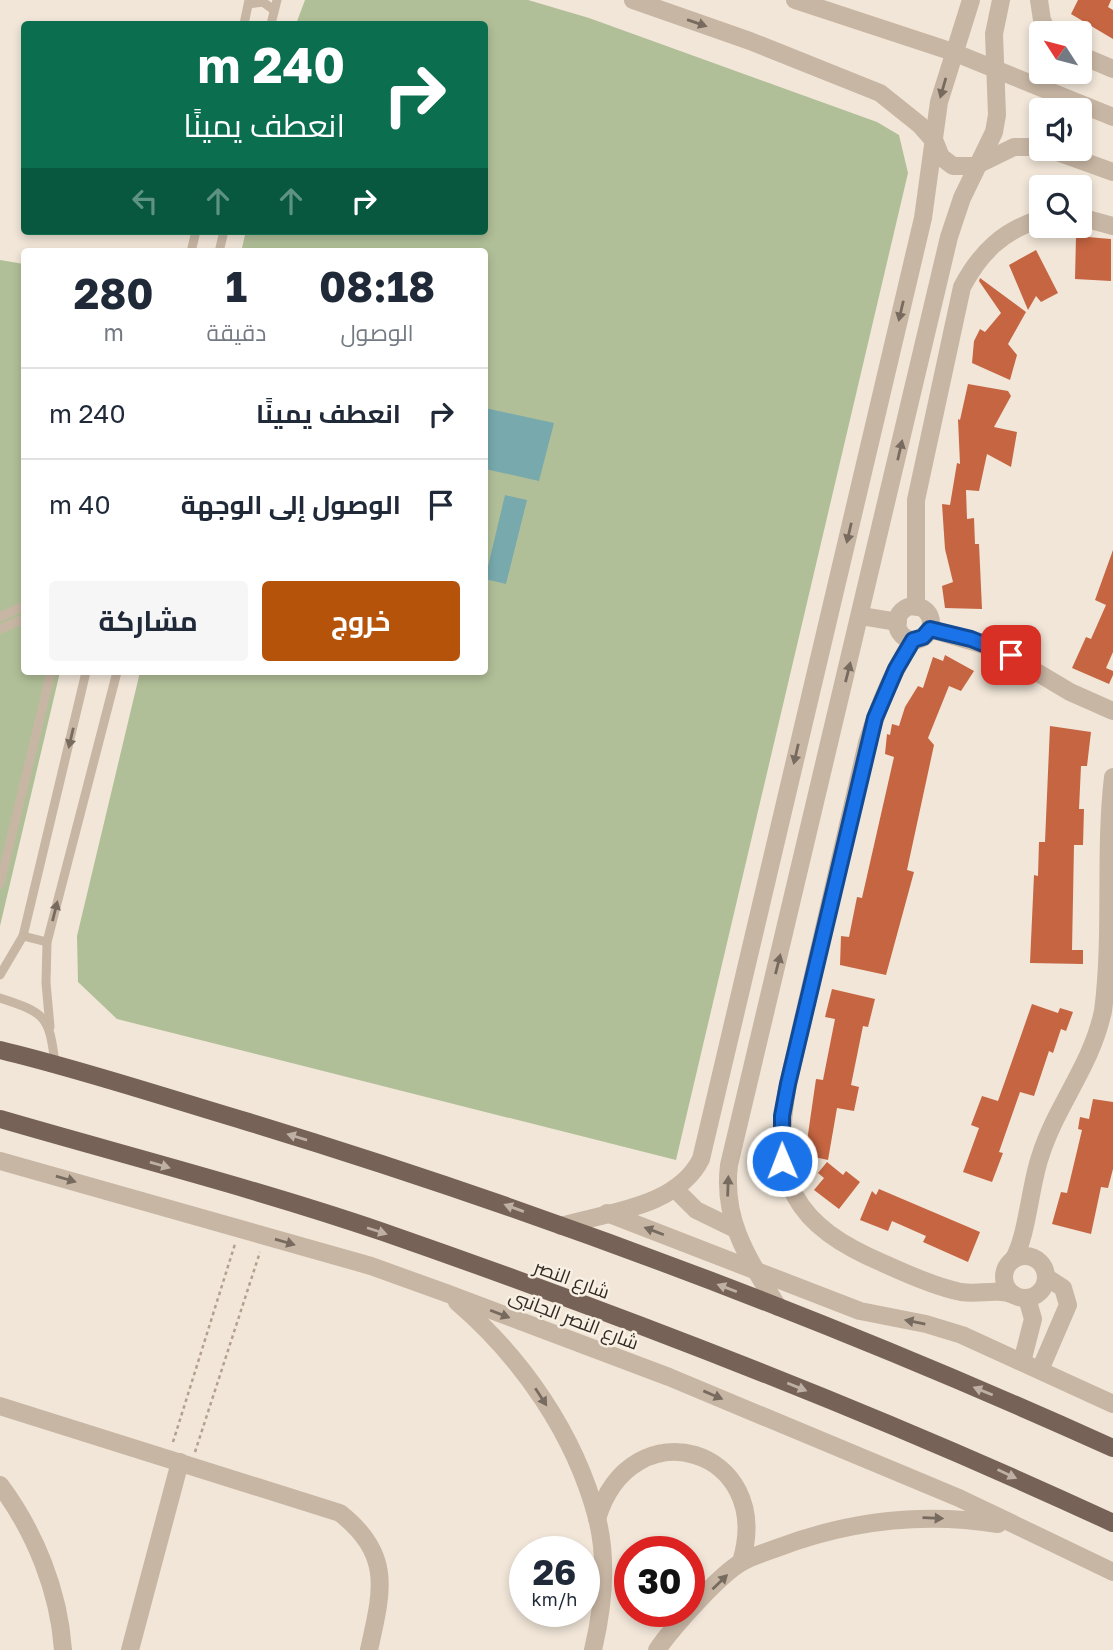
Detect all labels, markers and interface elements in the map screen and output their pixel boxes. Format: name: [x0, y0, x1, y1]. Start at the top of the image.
one-way arrow: [687, 17, 708, 28]
north arrow: [1029, 21, 1092, 84]
map controls: [1029, 21, 1092, 238]
text: 240 m: [197, 35, 345, 94]
icon: right: [369, 49, 460, 140]
one-way arrow: [937, 78, 947, 99]
button: sound: [1029, 98, 1092, 161]
text: انعطف يمينًا: [183, 106, 345, 144]
button: search: [1029, 175, 1092, 238]
icon: left: [126, 182, 164, 220]
icon: ahead: [199, 182, 237, 220]
icon: ahead: [272, 182, 310, 220]
icon: right: [345, 182, 383, 220]
text: 1: [226, 261, 247, 311]
text: 08:18: [319, 261, 435, 311]
text: 280: [74, 268, 154, 318]
one-way arrow: [895, 301, 906, 323]
text: m: [104, 318, 124, 346]
text: دقيقة: [206, 318, 266, 346]
text: الوصول: [340, 318, 414, 346]
icon: right: [422, 395, 460, 433]
text: 240 m: [49, 398, 126, 429]
text: انعطف يمينًا: [256, 398, 401, 429]
one-way arrow: [895, 439, 906, 461]
icon: arrive: [422, 486, 460, 524]
text: 40 m: [49, 489, 111, 520]
text: الوصول إلى الوجهة: [181, 489, 401, 520]
one-way arrow: [843, 522, 854, 544]
button: مشاركة: [49, 581, 248, 661]
button: خروج: [262, 581, 460, 661]
pin: [981, 625, 1041, 685]
icon: arrive: [992, 636, 1030, 674]
one-way arrow: [843, 661, 854, 683]
one-way arrow: [65, 727, 76, 749]
one-way arrow: [791, 743, 802, 765]
one-way arrow: [50, 900, 61, 922]
one-way arrow: [772, 953, 783, 975]
position arrow: [745, 1124, 819, 1198]
one-way arrow: [287, 1132, 308, 1142]
one-way arrow: [149, 1161, 170, 1171]
one-way arrow: [56, 1175, 77, 1185]
one-way arrow: [722, 1175, 733, 1197]
one-way arrow: [503, 1202, 524, 1213]
one-way arrow: [367, 1226, 388, 1237]
one-way arrow: [643, 1226, 664, 1237]
one-way arrow: [274, 1237, 295, 1247]
street label: شارع النصر: [529, 1254, 613, 1306]
one-way arrow: [716, 1282, 737, 1293]
street label: شارع النصر الجانبى: [505, 1283, 642, 1357]
one-way arrow: [490, 1308, 511, 1319]
one-way arrow: [904, 1316, 926, 1327]
one-way arrow: [787, 1382, 808, 1393]
one-way arrow: [973, 1385, 994, 1396]
one-way arrow: [535, 1388, 548, 1407]
one-way arrow: [702, 1390, 723, 1401]
one-way arrow: [997, 1469, 1018, 1480]
one-way arrow: [922, 1513, 944, 1524]
speed limit sign: 30: [614, 1536, 705, 1627]
text: 26: [533, 1551, 576, 1593]
one-way arrow: [711, 1574, 729, 1590]
text: km/h: [532, 1588, 577, 1610]

